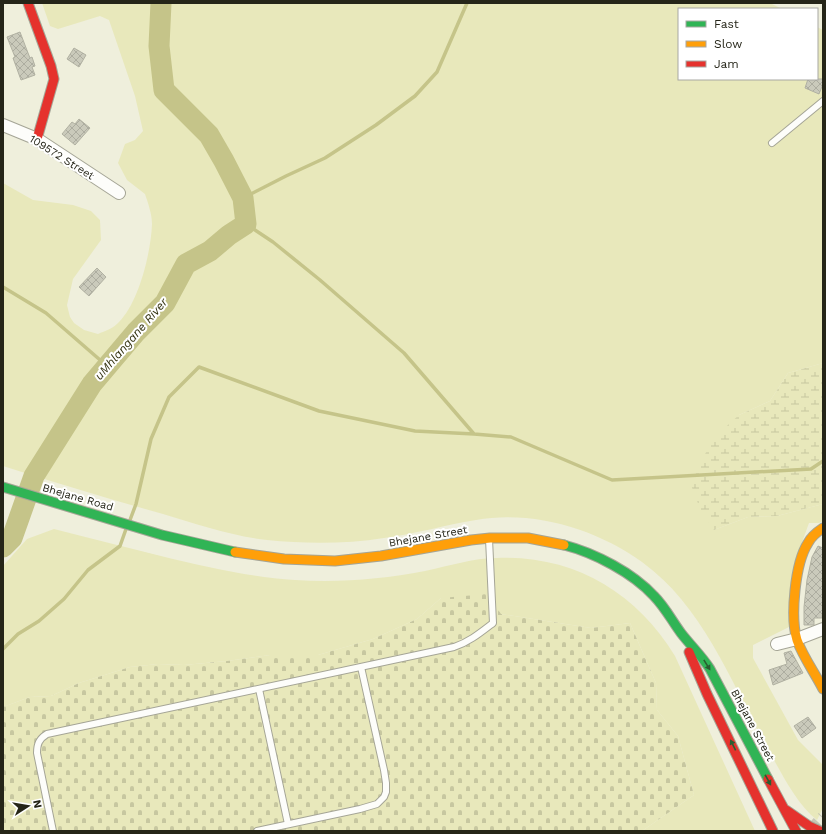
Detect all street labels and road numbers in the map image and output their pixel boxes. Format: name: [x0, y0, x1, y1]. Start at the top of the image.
street label: 109572 Street: [27, 132, 97, 183]
street label: Bhejane Road: [41, 481, 115, 514]
street label: Bhejane Street: [388, 523, 469, 550]
street label: Bhejane Street: [728, 687, 777, 764]

